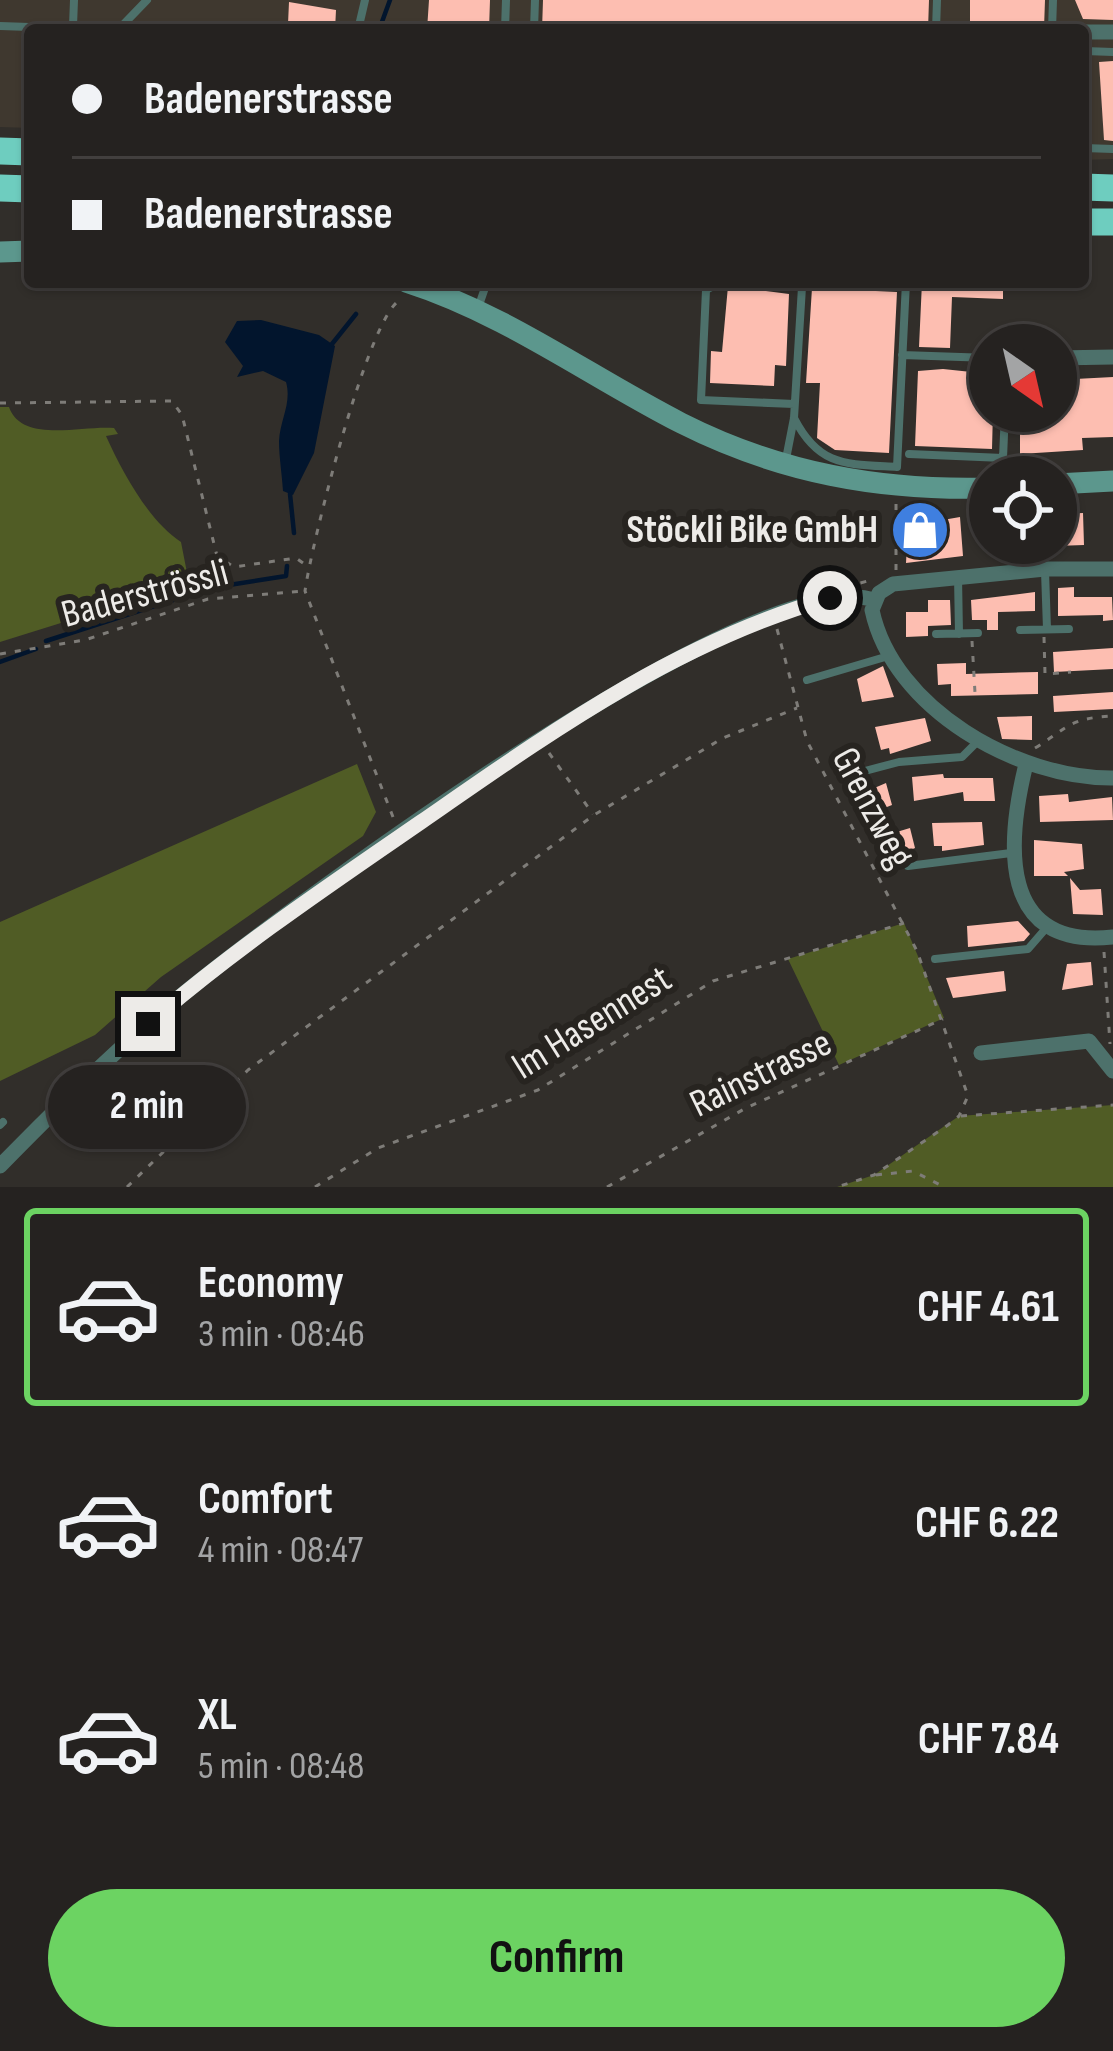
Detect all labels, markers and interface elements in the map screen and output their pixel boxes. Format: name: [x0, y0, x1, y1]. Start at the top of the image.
text: Badenerstrasse: [144, 72, 393, 127]
text: Badenerstrasse: [144, 187, 393, 242]
north arrow: [969, 324, 1077, 432]
map controls: [969, 324, 1077, 564]
button: locate: [969, 456, 1077, 564]
shop icon: Stöckli Bike GmbH: [889, 499, 951, 561]
place label: Stöckli Bike GmbH: [626, 507, 878, 554]
street label: Baderströssli: [57, 549, 233, 639]
route start: [803, 571, 857, 625]
street label: Grenzweg: [821, 740, 923, 876]
street label: Im Hasennest: [504, 956, 680, 1090]
route end: [121, 997, 175, 1051]
street label: Rainstrasse: [683, 1020, 839, 1128]
callout: 2 min: [49, 1066, 247, 1150]
text: 2 min: [110, 1083, 184, 1130]
icon: car: [54, 1253, 162, 1361]
text: Economy: [198, 1256, 344, 1311]
text: CHF 4.61: [917, 1280, 1059, 1335]
text: 3 min · 08:46: [198, 1311, 365, 1358]
icon: car: [54, 1469, 162, 1577]
text: Comfort: [198, 1472, 333, 1527]
text: CHF 6.22: [915, 1496, 1059, 1551]
text: 4 min · 08:47: [198, 1527, 363, 1574]
icon: car: [54, 1685, 162, 1793]
text: XL: [198, 1688, 237, 1743]
text: CHF 7.84: [918, 1712, 1059, 1767]
text: 5 min · 08:48: [198, 1743, 364, 1790]
button: Confirm: [48, 1889, 1065, 2027]

